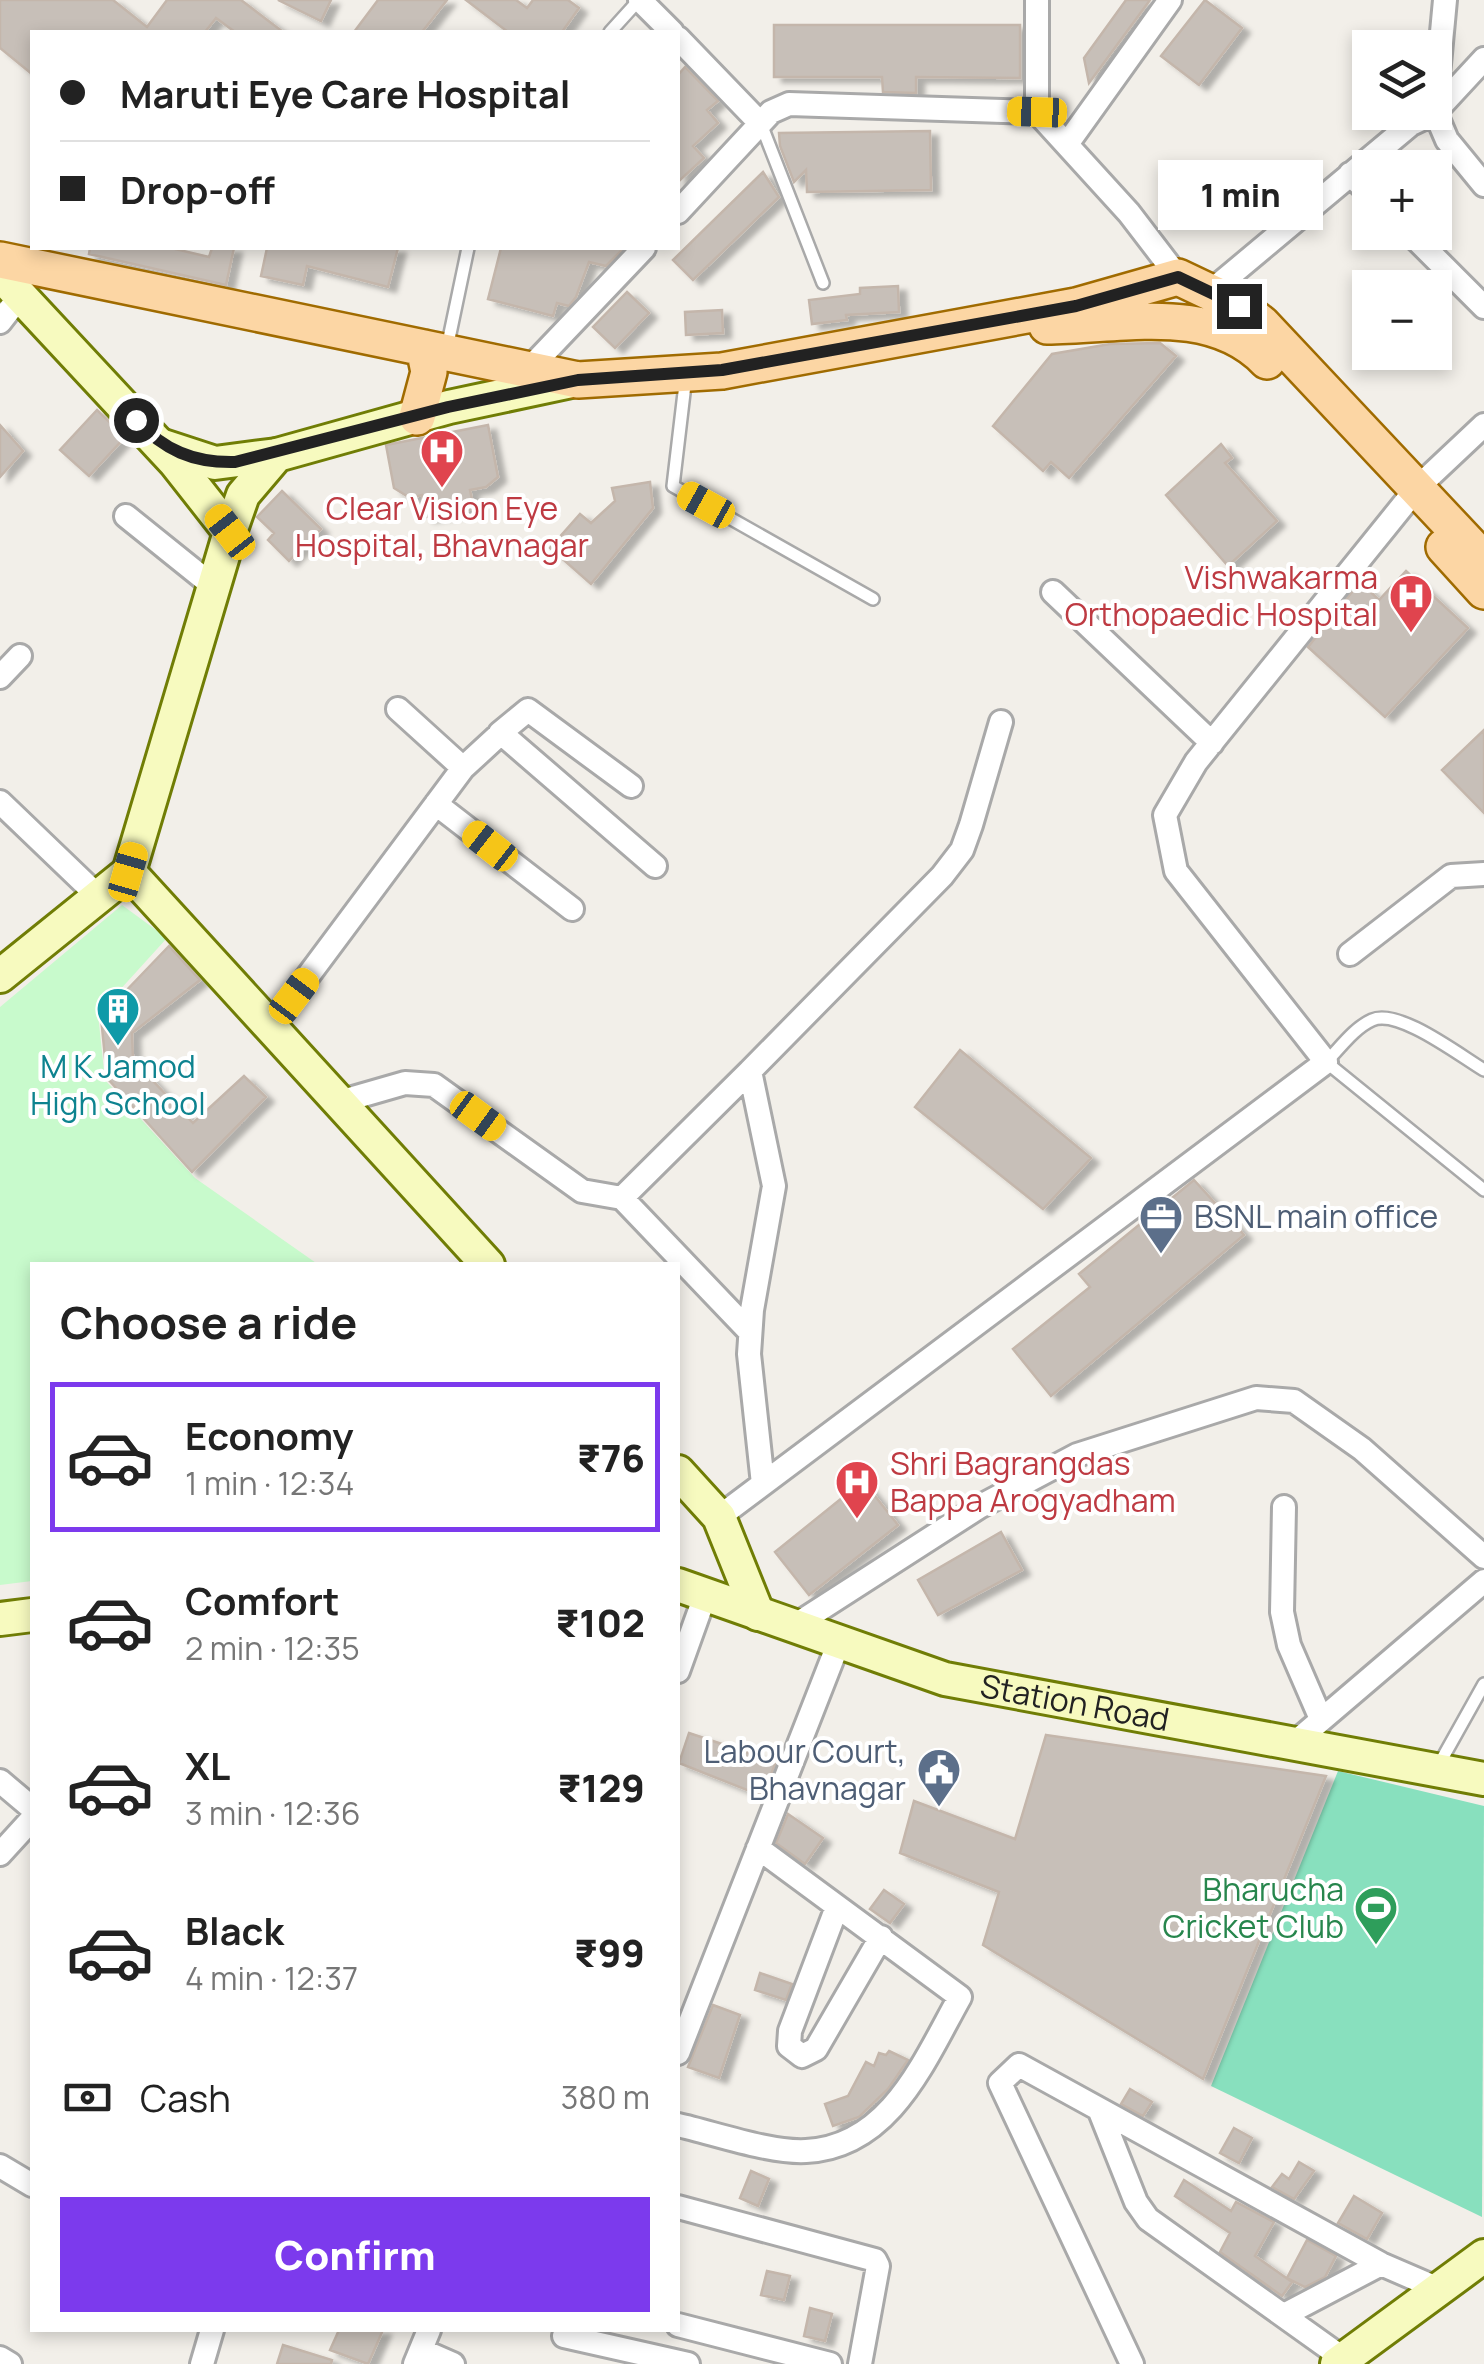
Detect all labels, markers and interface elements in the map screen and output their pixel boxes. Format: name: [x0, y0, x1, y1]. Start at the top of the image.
map controls: [1352, 30, 1452, 370]
button: layers: [1352, 30, 1452, 130]
text: Maruti Eye Care Hospital: [120, 67, 571, 119]
car: [1006, 96, 1068, 128]
button: +: [1352, 150, 1452, 250]
callout: 1 min: [1156, 161, 1322, 231]
text: Drop-off: [120, 163, 275, 215]
text: 1 min: [1200, 173, 1281, 217]
button: −: [1352, 270, 1452, 370]
route end: [1217, 284, 1262, 329]
route start: [114, 398, 159, 443]
hospital icon: Clear Vision Eye Hospital, Bhavnagar: [419, 428, 465, 489]
car: [672, 477, 740, 533]
place label: Clear Vision Eye Hospital, Bhavnagar: [295, 486, 589, 567]
car: [200, 499, 260, 565]
place label: Vishwakarma Orthopaedic Hospital: [1065, 555, 1378, 636]
hospital icon: Vishwakarma Orthopaedic Hospital: [1388, 573, 1434, 634]
car: [457, 816, 523, 876]
car: [105, 839, 151, 905]
car: [264, 963, 324, 1029]
building icon: M K Jamod High School: [95, 986, 141, 1047]
place label: M K Jamod High School: [30, 1044, 206, 1125]
car: [445, 1086, 511, 1146]
office icon: BSNL main office: [1138, 1194, 1184, 1255]
place label: BSNL main office: [1194, 1194, 1438, 1238]
text: Choose a ride: [60, 1291, 357, 1353]
text: Economy: [185, 1409, 354, 1461]
icon: car: [65, 1412, 155, 1502]
text: ₹76: [577, 1431, 645, 1483]
place label: Shri Bagrangdas Bappa Arogyadham: [890, 1441, 1176, 1522]
hospital icon: Shri Bagrangdas Bappa Arogyadham: [834, 1459, 880, 1520]
text: 1 min · 12:34: [185, 1461, 354, 1505]
text: Comfort: [185, 1574, 339, 1626]
icon: car: [65, 1577, 155, 1667]
text: ₹102: [555, 1596, 645, 1648]
text: 2 min · 12:35: [185, 1626, 360, 1670]
street label: Station Road: [977, 1663, 1173, 1741]
place label: Labour Court, Bhavnagar: [703, 1729, 906, 1810]
text: XL: [185, 1739, 230, 1791]
icon: car: [65, 1742, 155, 1832]
public building icon: Labour Court, Bhavnagar: [916, 1747, 962, 1808]
text: ₹129: [557, 1761, 645, 1813]
text: 3 min · 12:36: [185, 1791, 361, 1835]
place label: Bharucha Cricket Club: [1163, 1867, 1344, 1948]
sports icon: Bharucha Cricket Club: [1353, 1885, 1399, 1946]
text: Black: [185, 1904, 284, 1956]
icon: car: [65, 1907, 155, 1997]
text: ₹99: [574, 1926, 645, 1978]
text: 4 min · 12:37: [185, 1956, 358, 2000]
icon: cash: [60, 2070, 115, 2125]
text: Cash: [140, 2071, 231, 2123]
text: 380 m: [561, 2075, 650, 2119]
button: Confirm: [60, 2197, 650, 2312]

